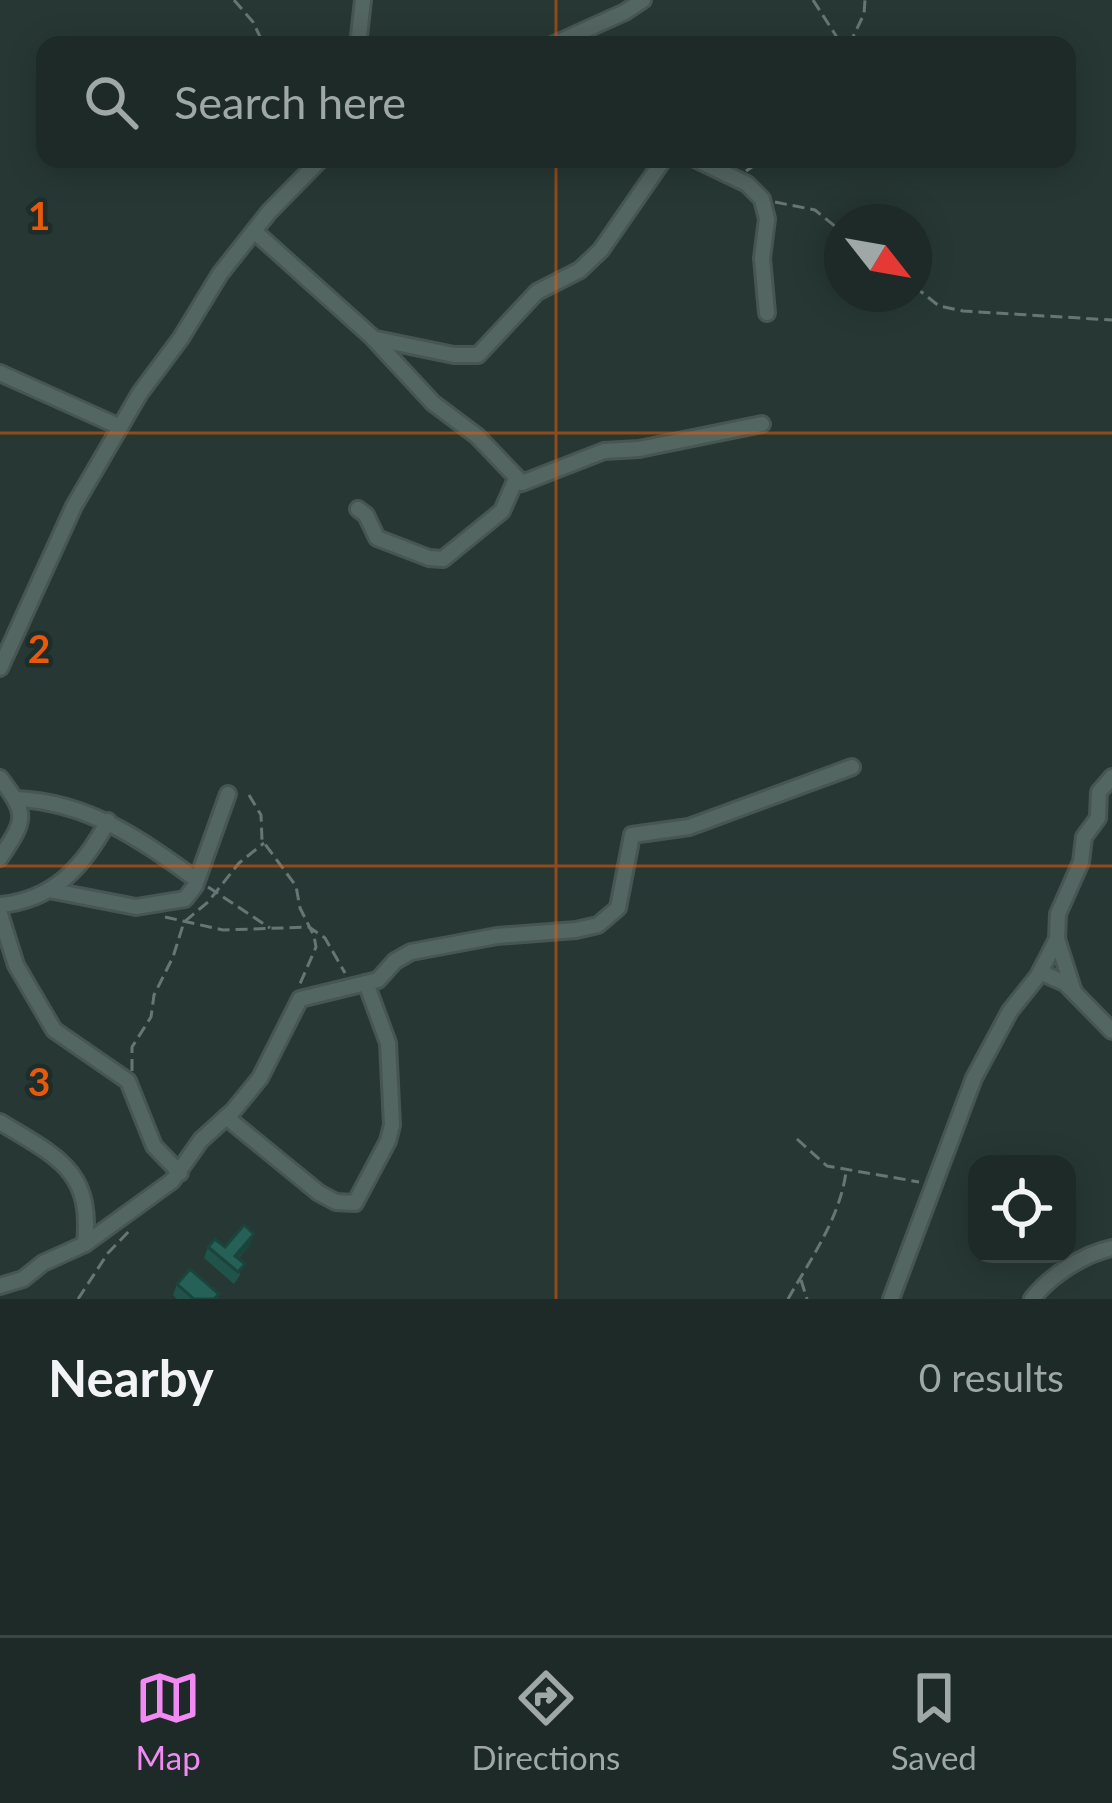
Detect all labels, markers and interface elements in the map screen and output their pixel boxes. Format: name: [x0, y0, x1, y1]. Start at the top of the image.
search box: [36, 36, 1076, 168]
icon: search: [78, 69, 144, 135]
text: Search here: [174, 75, 406, 129]
text: 1: [28, 192, 50, 238]
north arrow: [824, 204, 932, 312]
text: 2: [28, 625, 50, 671]
text: 3: [28, 1058, 50, 1104]
map controls: [968, 1155, 1076, 1263]
button: locate: [968, 1155, 1076, 1263]
text: Nearby: [48, 1347, 214, 1408]
text: 0 results: [919, 1354, 1064, 1400]
tab: Map: [135, 1665, 201, 1777]
tab: Directions: [471, 1665, 620, 1777]
tab: Saved: [891, 1665, 977, 1777]

